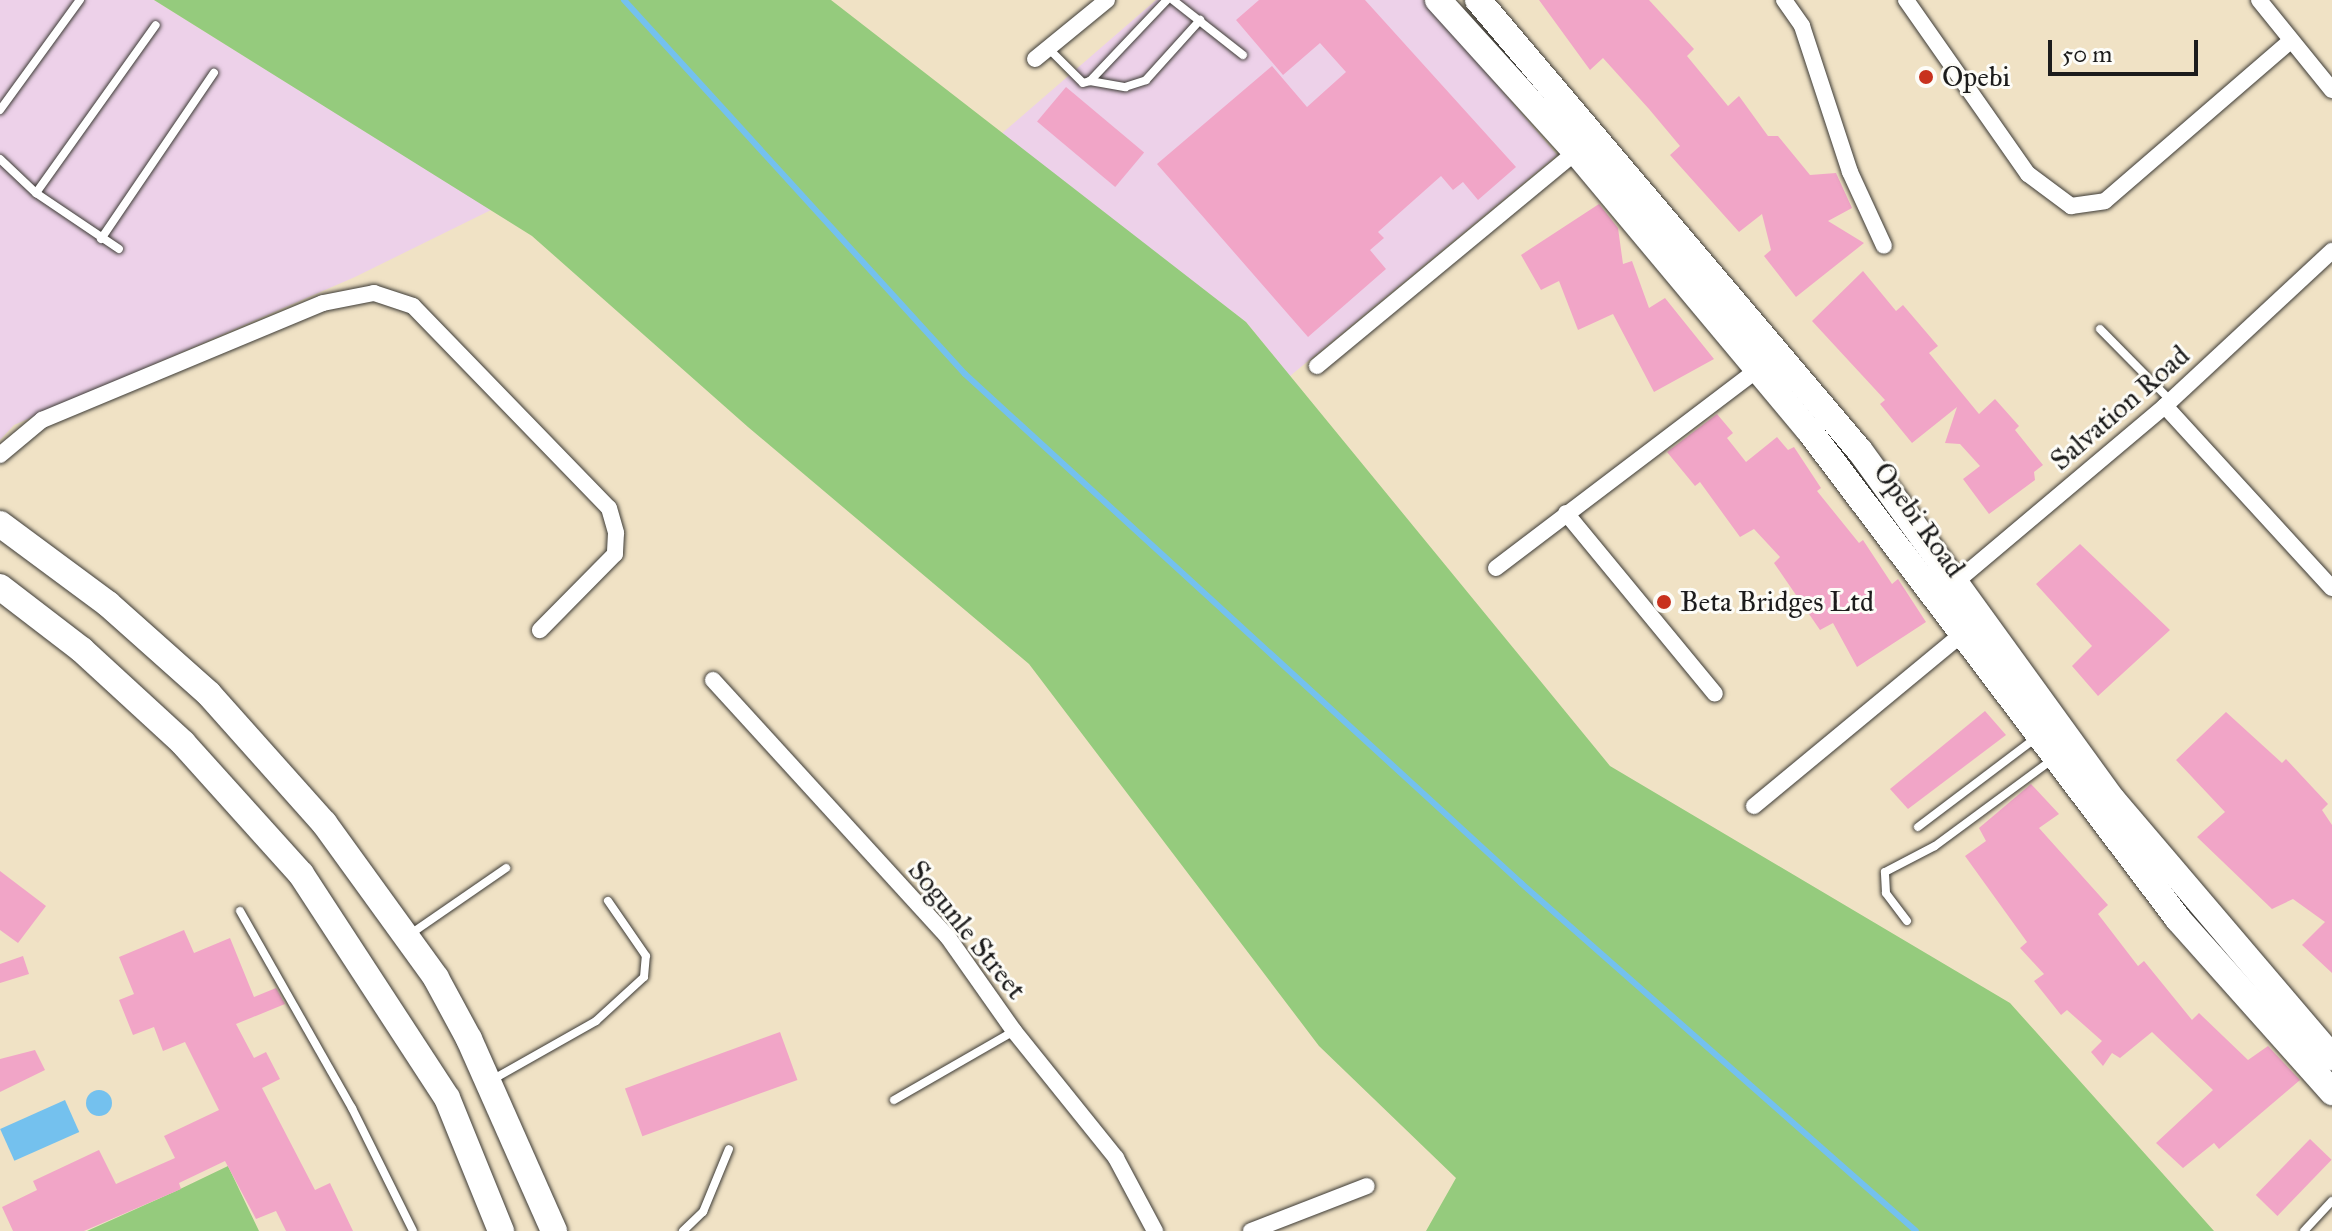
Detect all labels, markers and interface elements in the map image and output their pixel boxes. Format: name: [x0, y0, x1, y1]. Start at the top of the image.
scale bar: [2052, 24, 2202, 74]
text: 50 m: [2062, 39, 2112, 69]
place label: Opebi: [1942, 60, 2010, 94]
marker: Opebi: [1917, 68, 1935, 86]
street label: Salvation Road: [2044, 339, 2196, 477]
street label: Opebi Road: [1866, 456, 1972, 584]
place label: Beta Bridges Ltd: [1680, 585, 1874, 619]
marker: Beta Bridges Ltd: [1655, 593, 1673, 611]
street label: Sogunle Street: [901, 854, 1033, 1006]

